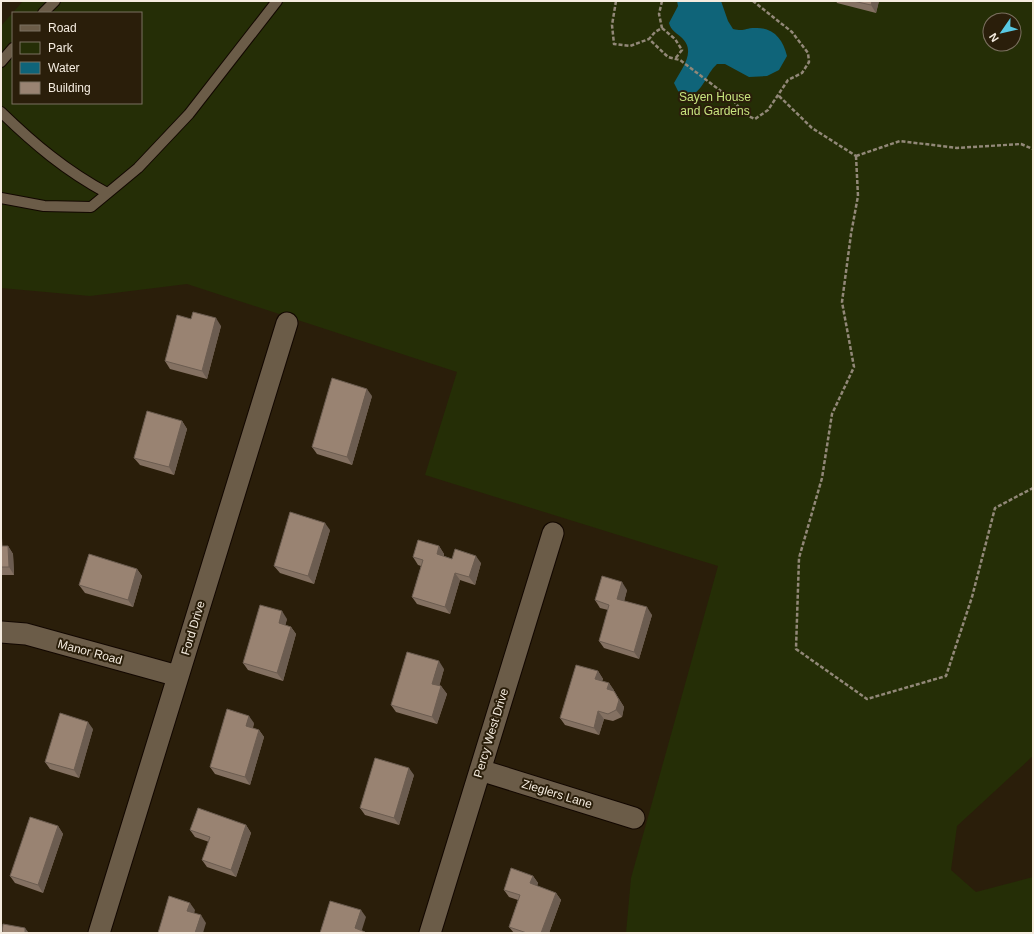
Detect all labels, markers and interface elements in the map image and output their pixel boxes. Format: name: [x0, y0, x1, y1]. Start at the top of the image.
legend: [12, 12, 142, 104]
north arrow: [982, 12, 1022, 52]
text: Road: [48, 21, 77, 35]
text: N: [986, 31, 1001, 44]
text: Park: [48, 41, 74, 55]
text: Water: [48, 61, 80, 75]
text: Building: [48, 81, 91, 95]
park label: Sayen House and Gardens: [679, 90, 751, 118]
street label: Ford Drive: [178, 599, 208, 657]
street label: Manor Road: [56, 637, 124, 667]
street label: Percy West Drive: [471, 686, 511, 779]
street label: Zieglers Lane: [520, 777, 594, 811]

